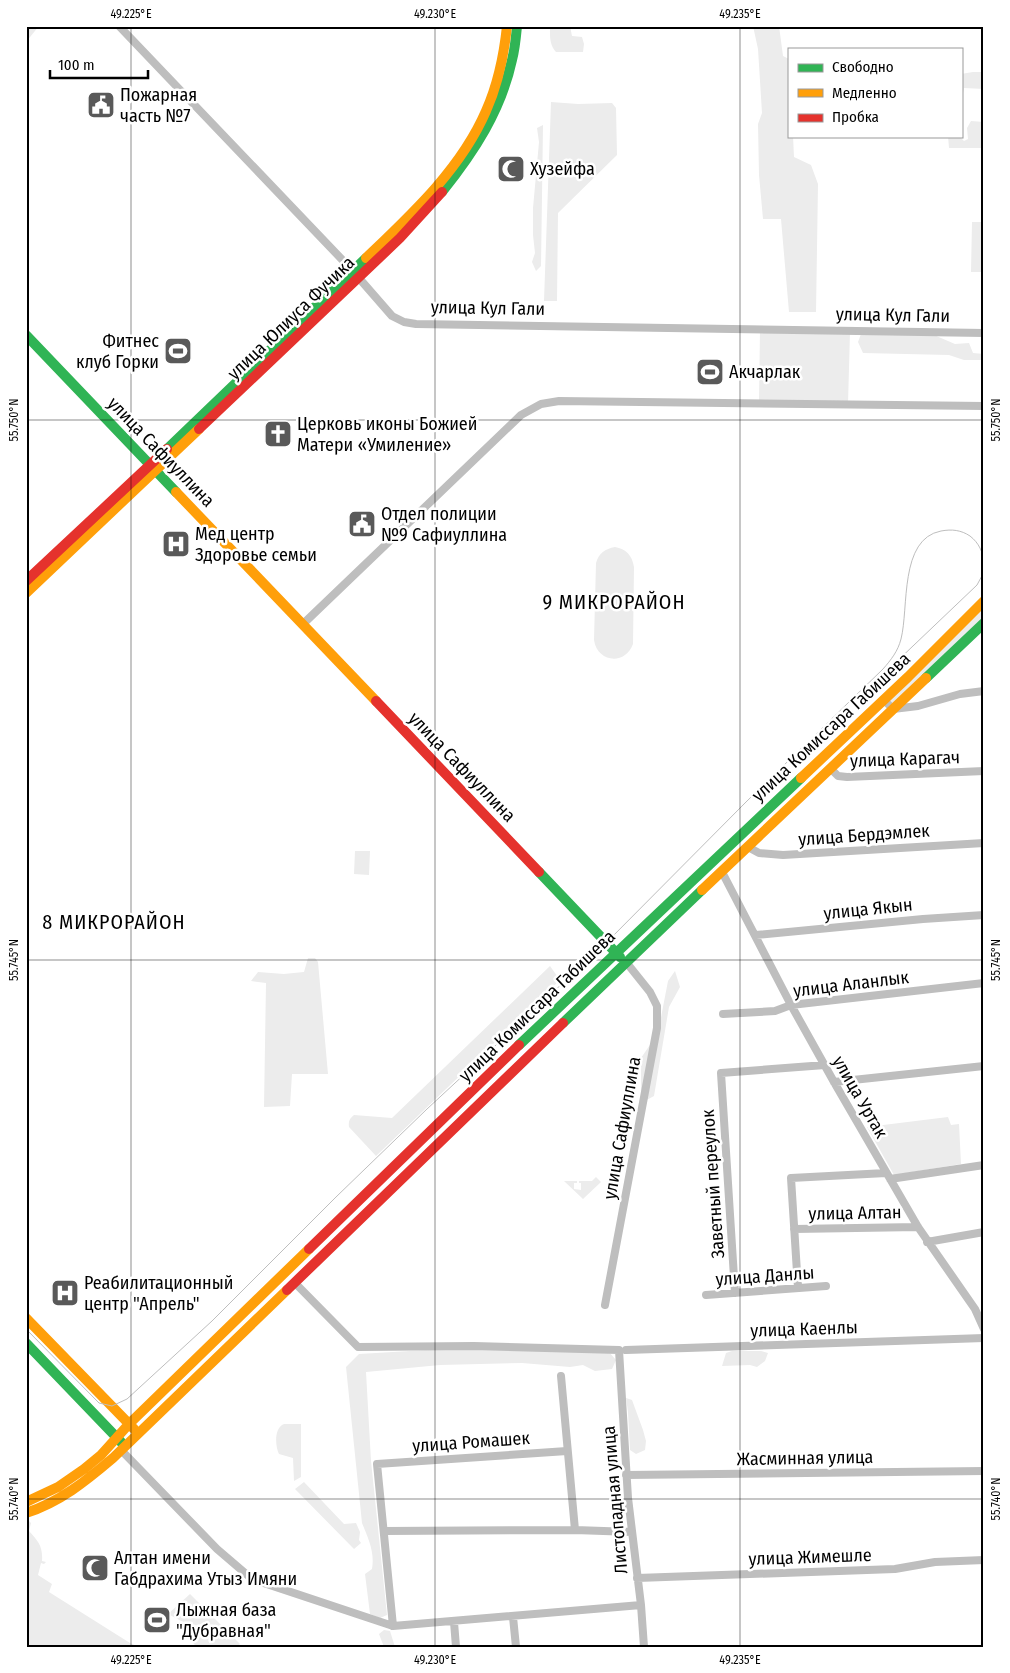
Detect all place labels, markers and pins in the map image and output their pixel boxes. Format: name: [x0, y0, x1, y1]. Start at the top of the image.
place label: Пожарная часть №7: [120, 84, 197, 127]
public building icon: Пожарная часть №7: [86, 90, 116, 120]
mosque icon: Хузейфа: [496, 154, 526, 184]
place label: Хузейфа: [530, 158, 595, 180]
place label: Фитнес клуб Горки: [76, 330, 159, 373]
sports icon: Фитнес клуб Горки: [163, 336, 193, 366]
sports icon: Акчарлак: [695, 357, 725, 387]
place label: Акчарлак: [729, 361, 801, 383]
place label: Церковь иконы Божией Матери «Умиление»: [297, 413, 477, 456]
church icon: Церковь иконы Божией Матери «Умиление»: [263, 419, 293, 449]
place label: Отдел полиции №9 Сафиуллина: [381, 503, 507, 546]
public building icon: Отдел полиции №9 Сафиуллина: [347, 509, 377, 539]
place label: Мед центр Здоровье семьи: [195, 523, 317, 566]
hospital icon: Мед центр Здоровье семьи: [161, 529, 191, 559]
place label: Реабилитационный центр "Апрель": [84, 1272, 233, 1315]
hospital icon: Реабилитационный центр "Апрель": [50, 1278, 80, 1308]
place label: Алтан имени Габдрахима Утыз Имяни: [114, 1547, 297, 1590]
mosque icon: Алтан имени Габдрахима Утыз Имяни: [80, 1553, 110, 1583]
place label: Лыжная база "Дубравная": [176, 1599, 276, 1642]
sports icon: Лыжная база "Дубравная": [142, 1605, 172, 1635]

